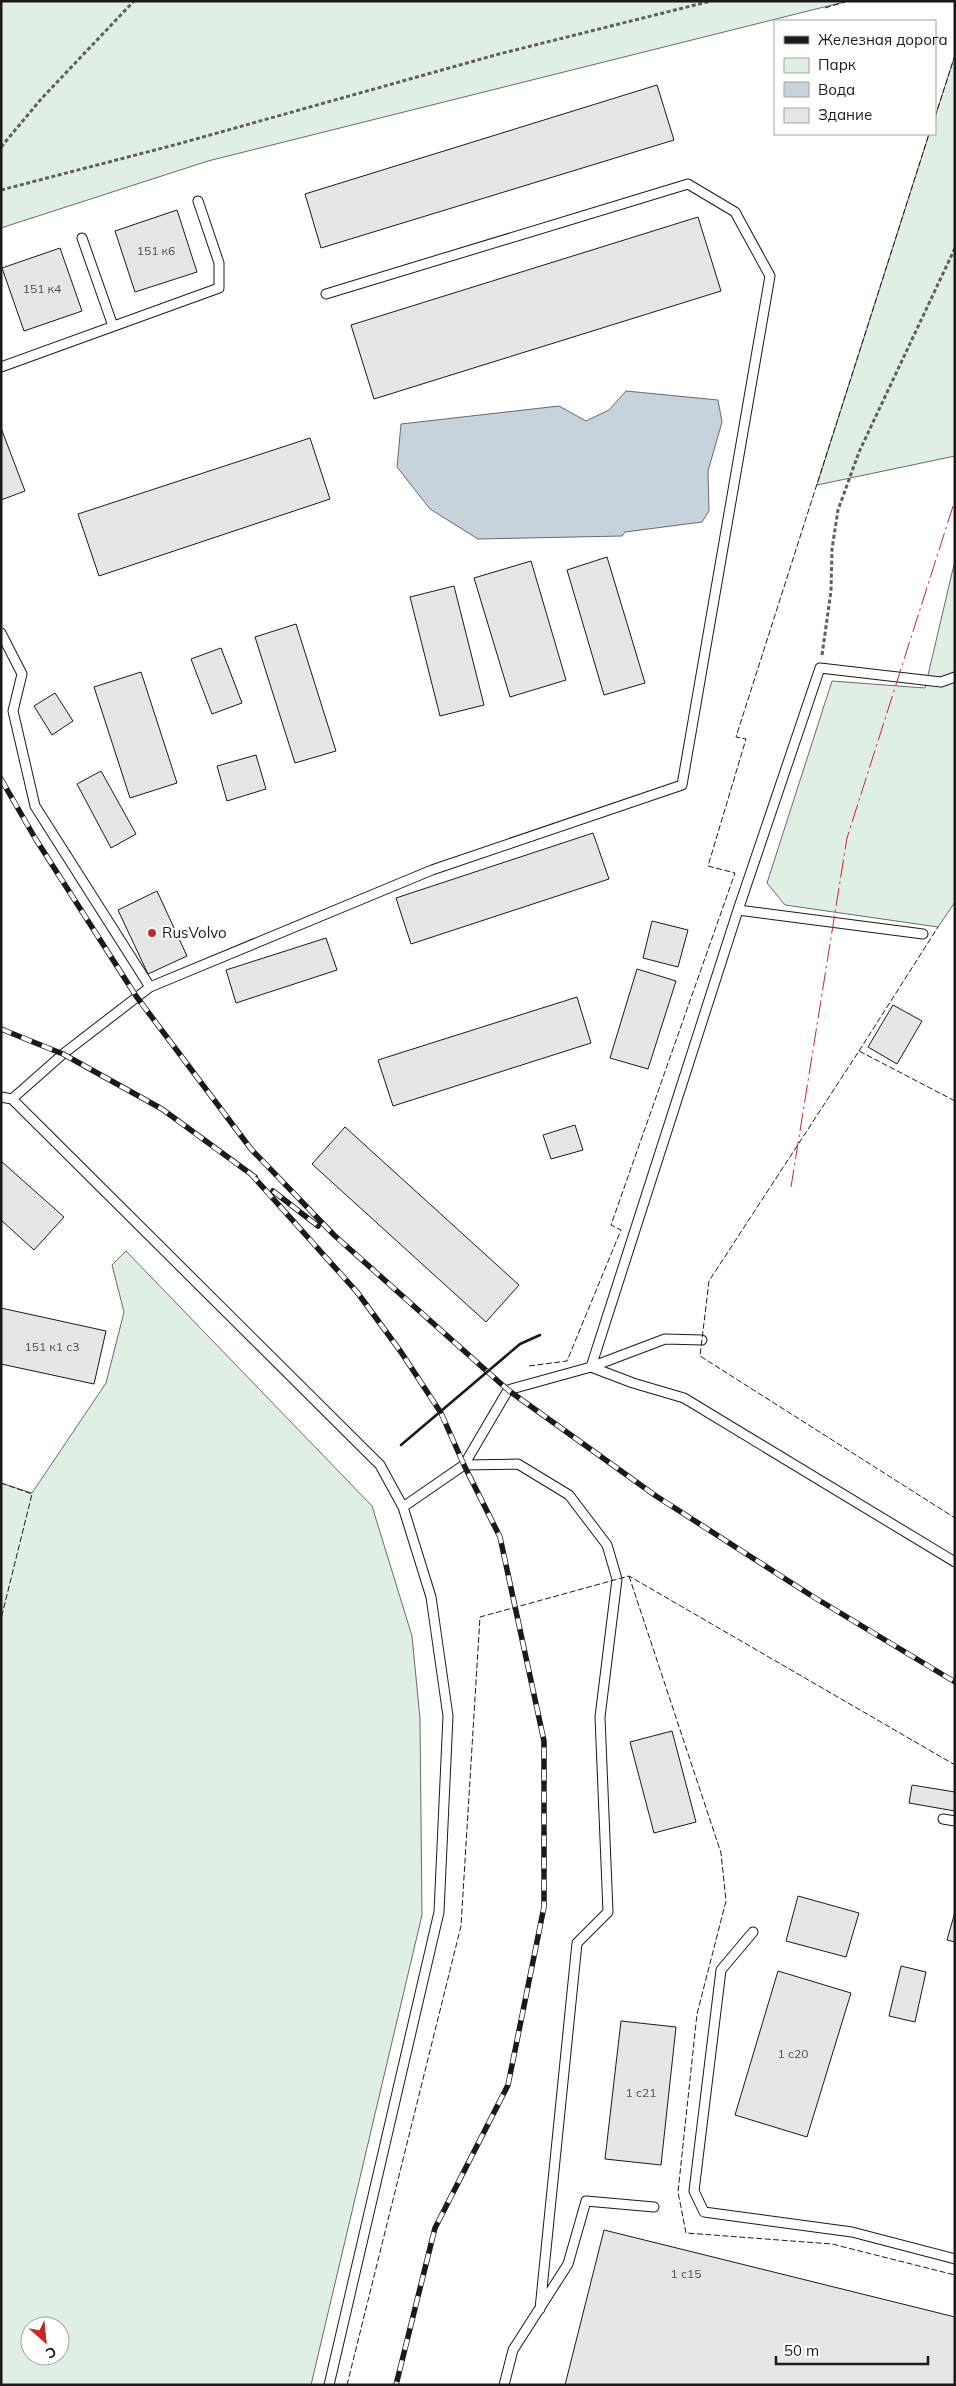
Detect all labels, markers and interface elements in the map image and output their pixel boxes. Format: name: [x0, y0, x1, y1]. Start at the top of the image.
legend: [774, 20, 936, 135]
text: Железная дорога: [818, 30, 948, 49]
text: Парк: [818, 55, 857, 74]
text: Вода: [818, 80, 855, 99]
text: Здание: [818, 105, 872, 124]
house number: 151 к6: [137, 243, 175, 258]
house number: 151 к4: [23, 281, 61, 296]
place label: RusVolvo: [162, 923, 227, 942]
marker: RusVolvo: [146, 927, 158, 939]
house number: 151 к1 с3: [25, 1339, 79, 1354]
house number: 1 с20: [778, 2046, 808, 2061]
house number: 1 с21: [626, 2085, 656, 2100]
house number: 1 с15: [671, 2266, 701, 2281]
north arrow: [20, 2316, 70, 2366]
scale bar: [776, 2334, 928, 2366]
text: 50 m: [784, 2341, 819, 2360]
text: С: [43, 2342, 59, 2363]

